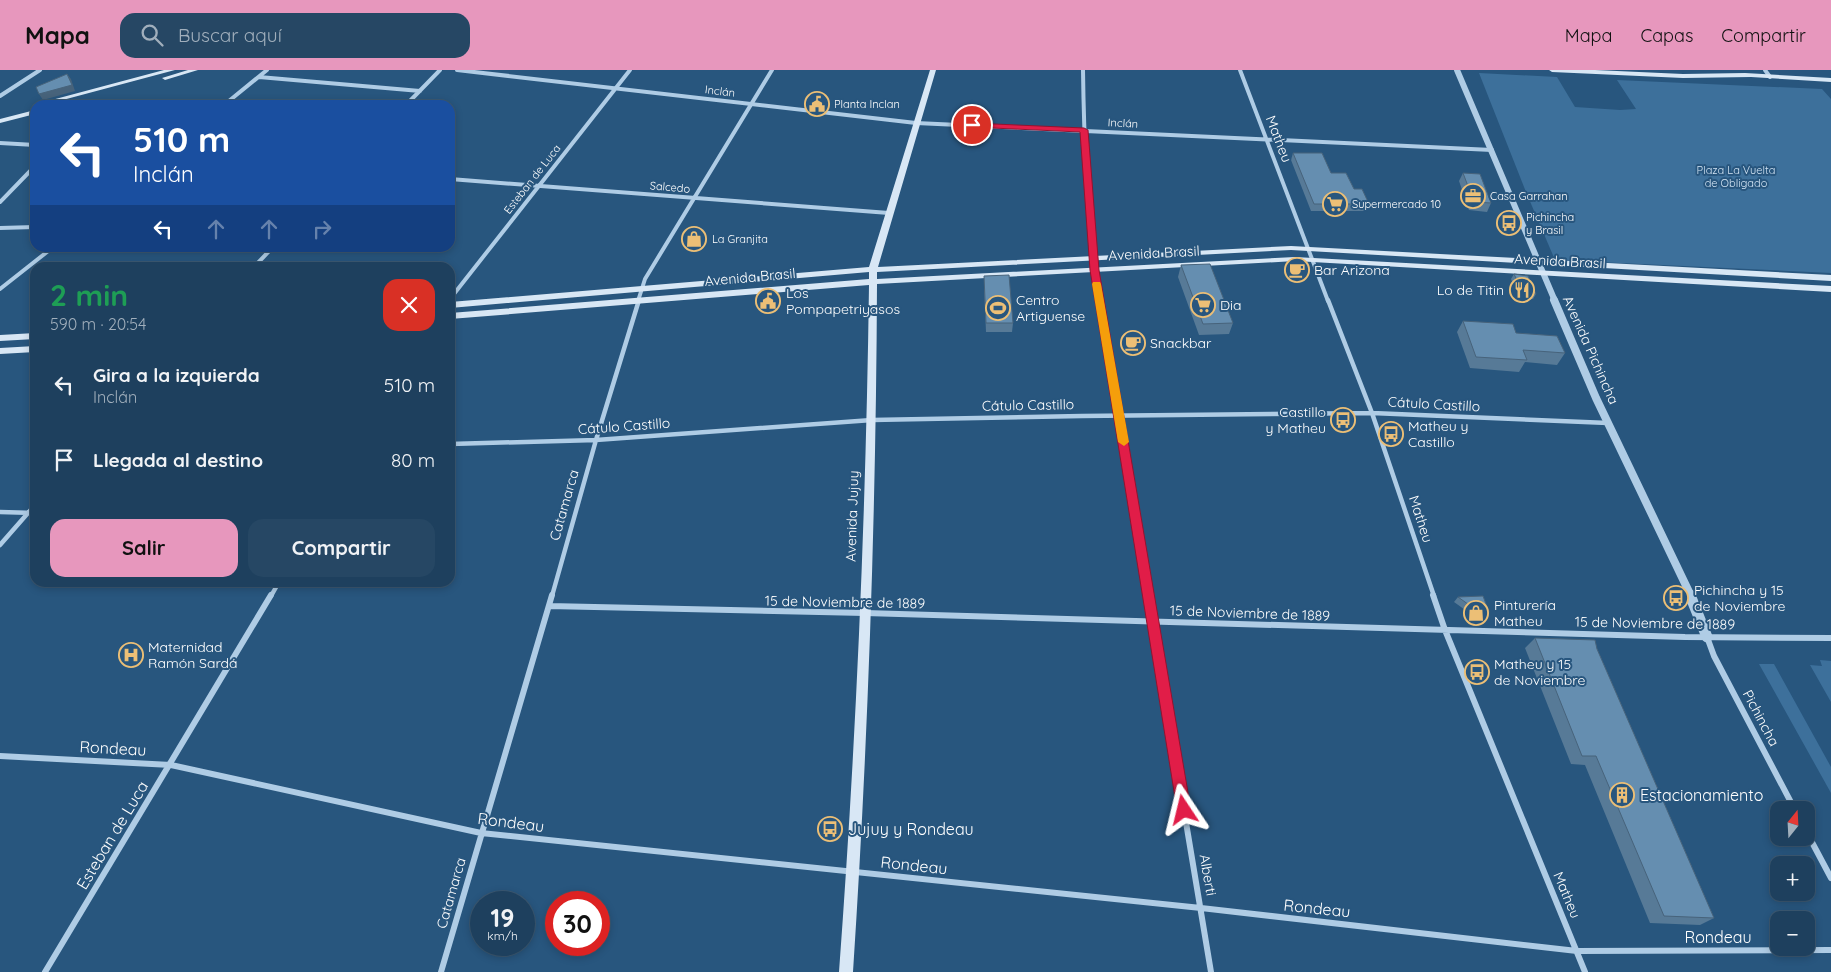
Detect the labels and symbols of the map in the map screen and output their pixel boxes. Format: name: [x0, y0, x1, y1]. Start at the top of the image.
street label: Inclán: [704, 82, 736, 100]
public building icon: Planta Inclan: [804, 91, 830, 117]
place label: Planta Inclan: [834, 97, 900, 111]
pin: [951, 104, 993, 146]
street label: Matheu: [1262, 113, 1296, 165]
street label: Inclán: [1107, 115, 1139, 131]
street label: Esteban de Luca: [501, 141, 563, 217]
park label: Plaza La Vuelta de Obligado: [1697, 163, 1775, 190]
street label: Salcedo: [649, 178, 691, 196]
office icon: Casa Garrahan: [1460, 183, 1486, 209]
place label: Casa Garrahan: [1490, 189, 1568, 203]
supermarket icon: Supermercado 10: [1322, 191, 1348, 217]
place label: Supermercado 10: [1352, 197, 1441, 211]
bus stop icon: Pichincha y Brasil: [1496, 210, 1522, 236]
place label: Pichincha y Brasil: [1526, 210, 1574, 237]
shop icon: La Granjita: [681, 226, 707, 252]
place label: La Granjita: [712, 232, 768, 246]
street label: Avenida Brasil: [1108, 242, 1200, 264]
street label: Avenida Brasil: [1514, 250, 1606, 272]
cafe icon: Bar Arizona: [1284, 257, 1310, 283]
place label: Bar Arizona: [1314, 261, 1390, 279]
street label: Avenida Brasil: [704, 264, 796, 290]
restaurant icon: Lo de Titin: [1509, 277, 1535, 303]
place label: Lo de Titin: [1437, 281, 1504, 299]
place label: Los Pompapetriyasos: [786, 284, 900, 318]
public building icon: Los Pompapetriyasos: [755, 288, 781, 314]
place label: Centro Artiguense: [1016, 291, 1085, 325]
supermarket icon: Dia: [1190, 292, 1216, 318]
street label: Avenida Pichincha: [1559, 293, 1623, 407]
sports icon: Centro Artiguense: [985, 295, 1011, 321]
place label: Dia: [1220, 296, 1242, 314]
cafe icon: Snackbar: [1120, 330, 1146, 356]
place label: Snackbar: [1150, 334, 1212, 352]
street label: Cátulo Castillo: [1387, 393, 1481, 415]
street label: Cátulo Castillo: [982, 395, 1074, 415]
place label: Castillo y Matheu: [1266, 403, 1326, 437]
bus stop icon: Castillo y Matheu: [1330, 407, 1356, 433]
street label: Cátulo Castillo: [577, 414, 671, 438]
place label: Matheu y Castillo: [1408, 417, 1468, 451]
bus stop icon: Matheu y Castillo: [1378, 421, 1404, 447]
street label: Catamarca: [545, 467, 583, 543]
street label: Avenida Jujuy: [841, 470, 863, 562]
street label: Matheu: [1405, 493, 1437, 545]
place label: Pichincha y 15 de Noviembre: [1694, 581, 1785, 615]
bus stop icon: Pichincha y 15 de Noviembre: [1663, 585, 1689, 611]
street label: 15 de Noviembre de 1889: [765, 592, 925, 612]
place label: Pinturería Matheu: [1494, 596, 1556, 630]
shop icon: Pinturería Matheu: [1463, 600, 1489, 626]
street label: 15 de Noviembre de 1889: [1170, 601, 1331, 625]
street label: 15 de Noviembre de 1889: [1575, 613, 1735, 633]
place label: Maternidad Ramón Sardá: [148, 638, 237, 672]
hospital icon: Maternidad Ramón Sardá: [118, 642, 144, 668]
place label: Matheu y 15 de Noviembre: [1494, 655, 1585, 689]
bus stop icon: Matheu y 15 de Noviembre: [1464, 659, 1490, 685]
street label: Pichincha: [1739, 687, 1783, 749]
street label: Rondeau: [79, 736, 147, 760]
street label: Esteban de Luca: [72, 777, 152, 893]
building icon: Estacionamiento: [1609, 782, 1635, 808]
position arrow: [1157, 783, 1209, 835]
place label: Estacionamiento: [1640, 785, 1763, 805]
north arrow: [1770, 801, 1815, 846]
street label: Rondeau: [477, 808, 545, 836]
bus stop icon: Jujuy y Rondeau: [817, 816, 843, 842]
place label: Jujuy y Rondeau: [848, 819, 974, 839]
street label: Rondeau: [880, 852, 948, 878]
street label: Alberti: [1196, 853, 1220, 897]
street label: Catamarca: [432, 855, 470, 931]
street label: Matheu: [1549, 869, 1585, 921]
speed limit sign: 30: [545, 891, 610, 956]
street label: Rondeau: [1283, 895, 1351, 921]
street label: Rondeau: [1685, 927, 1752, 947]

